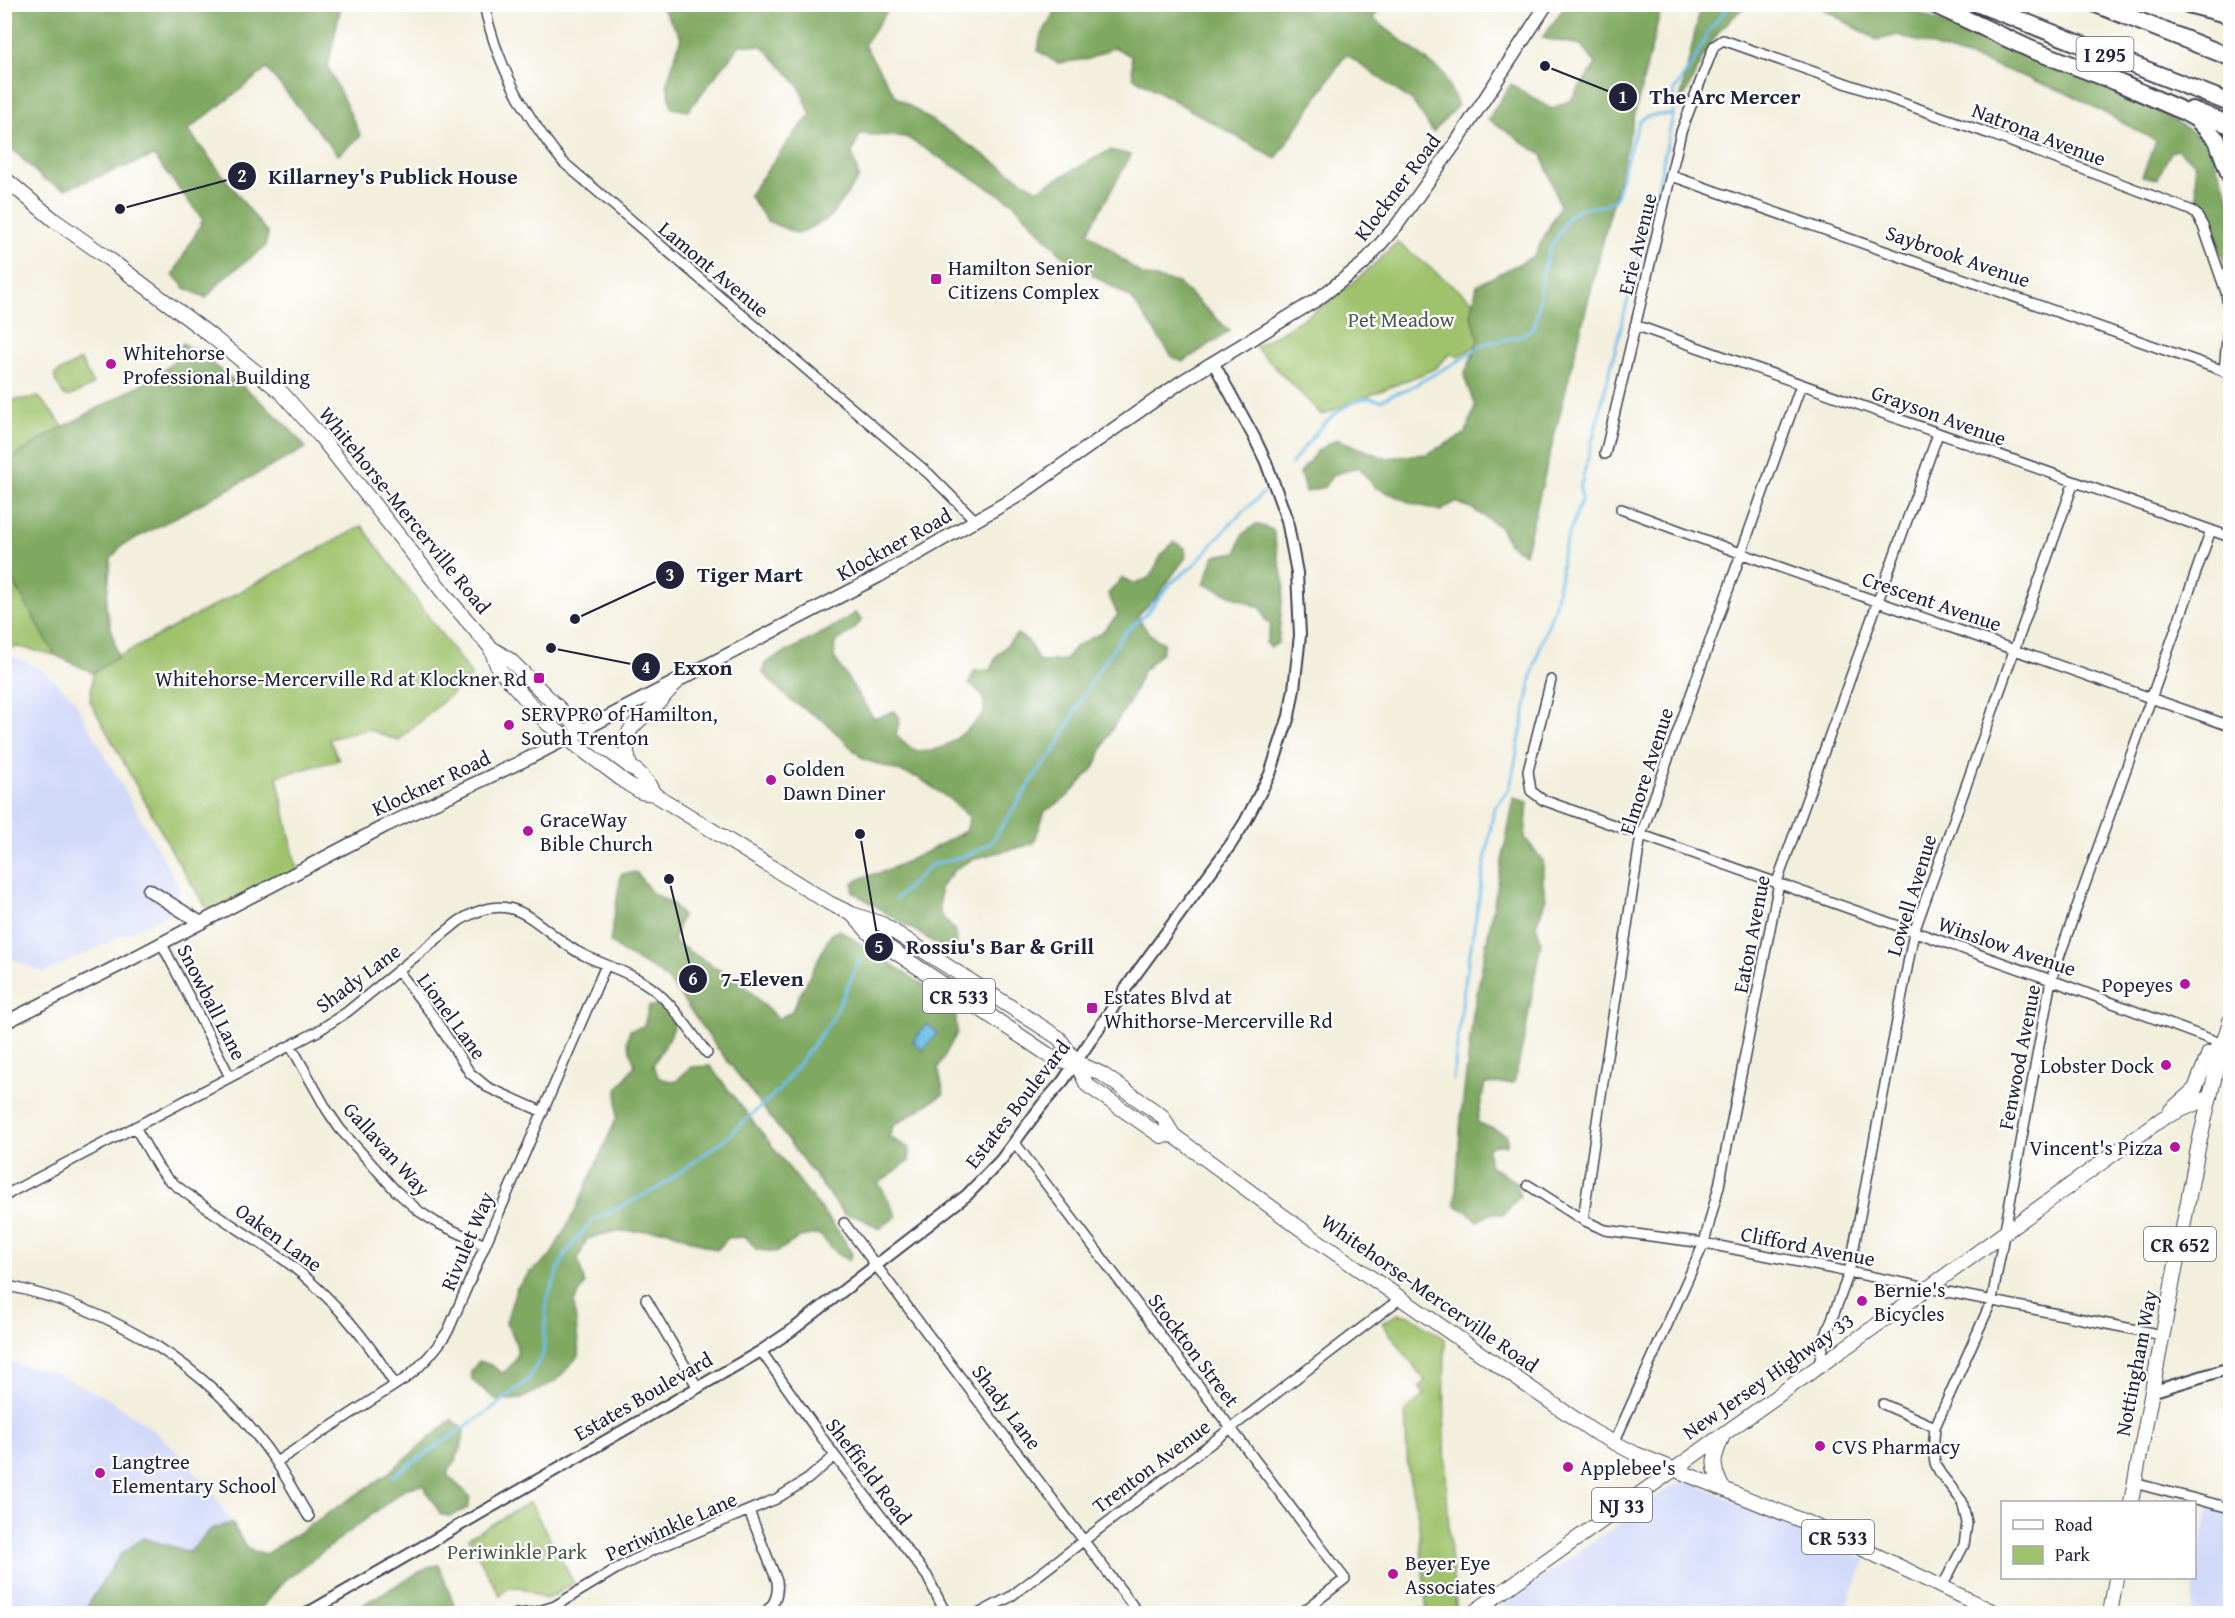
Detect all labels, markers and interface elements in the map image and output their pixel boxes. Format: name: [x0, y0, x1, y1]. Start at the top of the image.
road number: I 295: [2076, 37, 2134, 71]
callout: The Arc Mercer: [1608, 77, 1813, 117]
text: The Arc Mercer: [1649, 80, 1801, 112]
text: 1: [1618, 83, 1628, 110]
street label: Natrona Avenue: [1968, 94, 2111, 174]
street label: Klockner Road: [1346, 126, 1448, 247]
callout: Killarney's Publick House: [227, 156, 530, 196]
text: Killarney's Publick House: [268, 160, 518, 192]
text: 2: [237, 162, 247, 189]
street label: Erie Avenue: [1609, 190, 1665, 298]
street label: Lamont Avenue: [652, 213, 776, 325]
street label: Saybrook Avenue: [1882, 217, 2035, 295]
place label: Hamilton Senior Citizens Complex: [948, 252, 1099, 307]
marker: Hamilton Senior Citizens Complex: [929, 272, 943, 286]
park label: Pet Meadow: [1348, 304, 1454, 335]
place label: Whitehorse Professional Building: [123, 337, 310, 392]
marker: Whitehorse Professional Building: [104, 357, 118, 371]
street label: Grayson Avenue: [1867, 376, 2011, 454]
street label: Whitehorse-Mercerville Road: [311, 400, 499, 621]
street label: Klockner Road: [831, 499, 958, 588]
callout: Tiger Mart: [655, 555, 815, 595]
text: Tiger Mart: [697, 558, 804, 590]
text: 3: [665, 561, 675, 588]
street label: Crescent Avenue: [1858, 563, 2006, 639]
callout: Exxon: [631, 647, 744, 687]
text: Exxon: [673, 651, 733, 683]
text: 4: [641, 653, 651, 680]
place label: Whitehorse-Mercerville Rd at Klockner Rd: [155, 663, 528, 694]
marker: Whitehorse-Mercerville Rd at Klockner Rd: [532, 671, 546, 685]
place label: SERVPRO of Hamilton, South Trenton: [521, 698, 718, 753]
street label: Elmore Avenue: [1611, 703, 1681, 838]
marker: SERVPRO of Hamilton, South Trenton: [502, 718, 516, 732]
street label: Klockner Road: [367, 742, 496, 824]
place label: Golden Dawn Diner: [783, 753, 886, 808]
marker: Golden Dawn Diner: [764, 773, 778, 787]
place label: GraceWay Bible Church: [540, 804, 653, 859]
marker: GraceWay Bible Church: [521, 824, 535, 838]
street label: Lowell Avenue: [1878, 830, 1944, 960]
street label: Eaton Avenue: [1724, 872, 1778, 996]
street label: Winslow Avenue: [1934, 908, 2080, 984]
callout: Rossiu's Bar & Grill: [864, 927, 1107, 967]
text: Rossiu's Bar & Grill: [906, 930, 1094, 962]
text: 5: [874, 933, 884, 960]
street label: Shady Lane: [309, 935, 407, 1020]
street label: Snowball Lane: [170, 939, 255, 1065]
callout: 7-Eleven: [678, 959, 815, 999]
text: 7-Eleven: [720, 962, 804, 994]
text: 6: [688, 965, 698, 992]
street label: Lionel Lane: [410, 966, 494, 1066]
place label: Popeyes: [2102, 969, 2173, 1000]
marker: Popeyes: [2178, 977, 2192, 991]
road number: CR 533: [923, 979, 995, 1013]
place label: Estates Blvd at Whithorse-Mercerville Rd: [1104, 981, 1333, 1036]
street label: Fenwood Avenue: [1990, 982, 2048, 1132]
marker: Estates Blvd at Whithorse-Mercerville Rd: [1085, 1001, 1099, 1015]
street label: Estates Boulevard: [957, 1032, 1078, 1175]
place label: Lobster Dock: [2040, 1050, 2154, 1081]
marker: Lobster Dock: [2159, 1058, 2173, 1072]
street label: Gallavan Way: [336, 1095, 438, 1203]
place label: Vincent's Pizza: [2029, 1132, 2163, 1163]
marker: Vincent's Pizza: [2168, 1140, 2182, 1154]
street label: Rivulet Way: [432, 1186, 502, 1295]
street label: Oaken Lane: [229, 1195, 329, 1279]
street label: Whitehorse-Mercerville Road: [1315, 1206, 1546, 1380]
street label: Clifford Avenue: [1738, 1218, 1878, 1274]
road number: CR 652: [2144, 1227, 2216, 1261]
place label: Bernie's Bicycles: [1874, 1274, 1946, 1329]
street label: Stockton Street: [1141, 1286, 1248, 1414]
street label: Nottingham Way: [2107, 1287, 2165, 1439]
marker: Bernie's Bicycles: [1855, 1294, 1869, 1308]
street label: New Jersey Highway 33: [1676, 1305, 1860, 1447]
street label: Estates Boulevard: [568, 1343, 719, 1448]
street label: Shady Lane: [965, 1358, 1050, 1456]
street label: Sheffield Road: [818, 1411, 920, 1532]
street label: Trenton Avenue: [1085, 1411, 1217, 1521]
place label: CVS Pharmacy: [1832, 1431, 1961, 1462]
marker: CVS Pharmacy: [1813, 1439, 1827, 1453]
place label: Langtree Elementary School: [112, 1446, 277, 1501]
place label: Applebee's: [1580, 1452, 1675, 1483]
marker: Applebee's: [1561, 1460, 1575, 1474]
marker: Langtree Elementary School: [93, 1466, 107, 1480]
street label: Periwinkle Lane: [600, 1483, 742, 1569]
road number: NJ 33: [1592, 1488, 1652, 1522]
legend: [2001, 1501, 2196, 1579]
text: Road: [2055, 1511, 2093, 1538]
road number: CR 533: [1802, 1520, 1874, 1554]
park label: Periwinkle Park: [447, 1536, 587, 1567]
text: Park: [2055, 1541, 2091, 1568]
place label: Beyer Eye Associates: [1405, 1547, 1496, 1602]
marker: Beyer Eye Associates: [1386, 1567, 1400, 1581]

